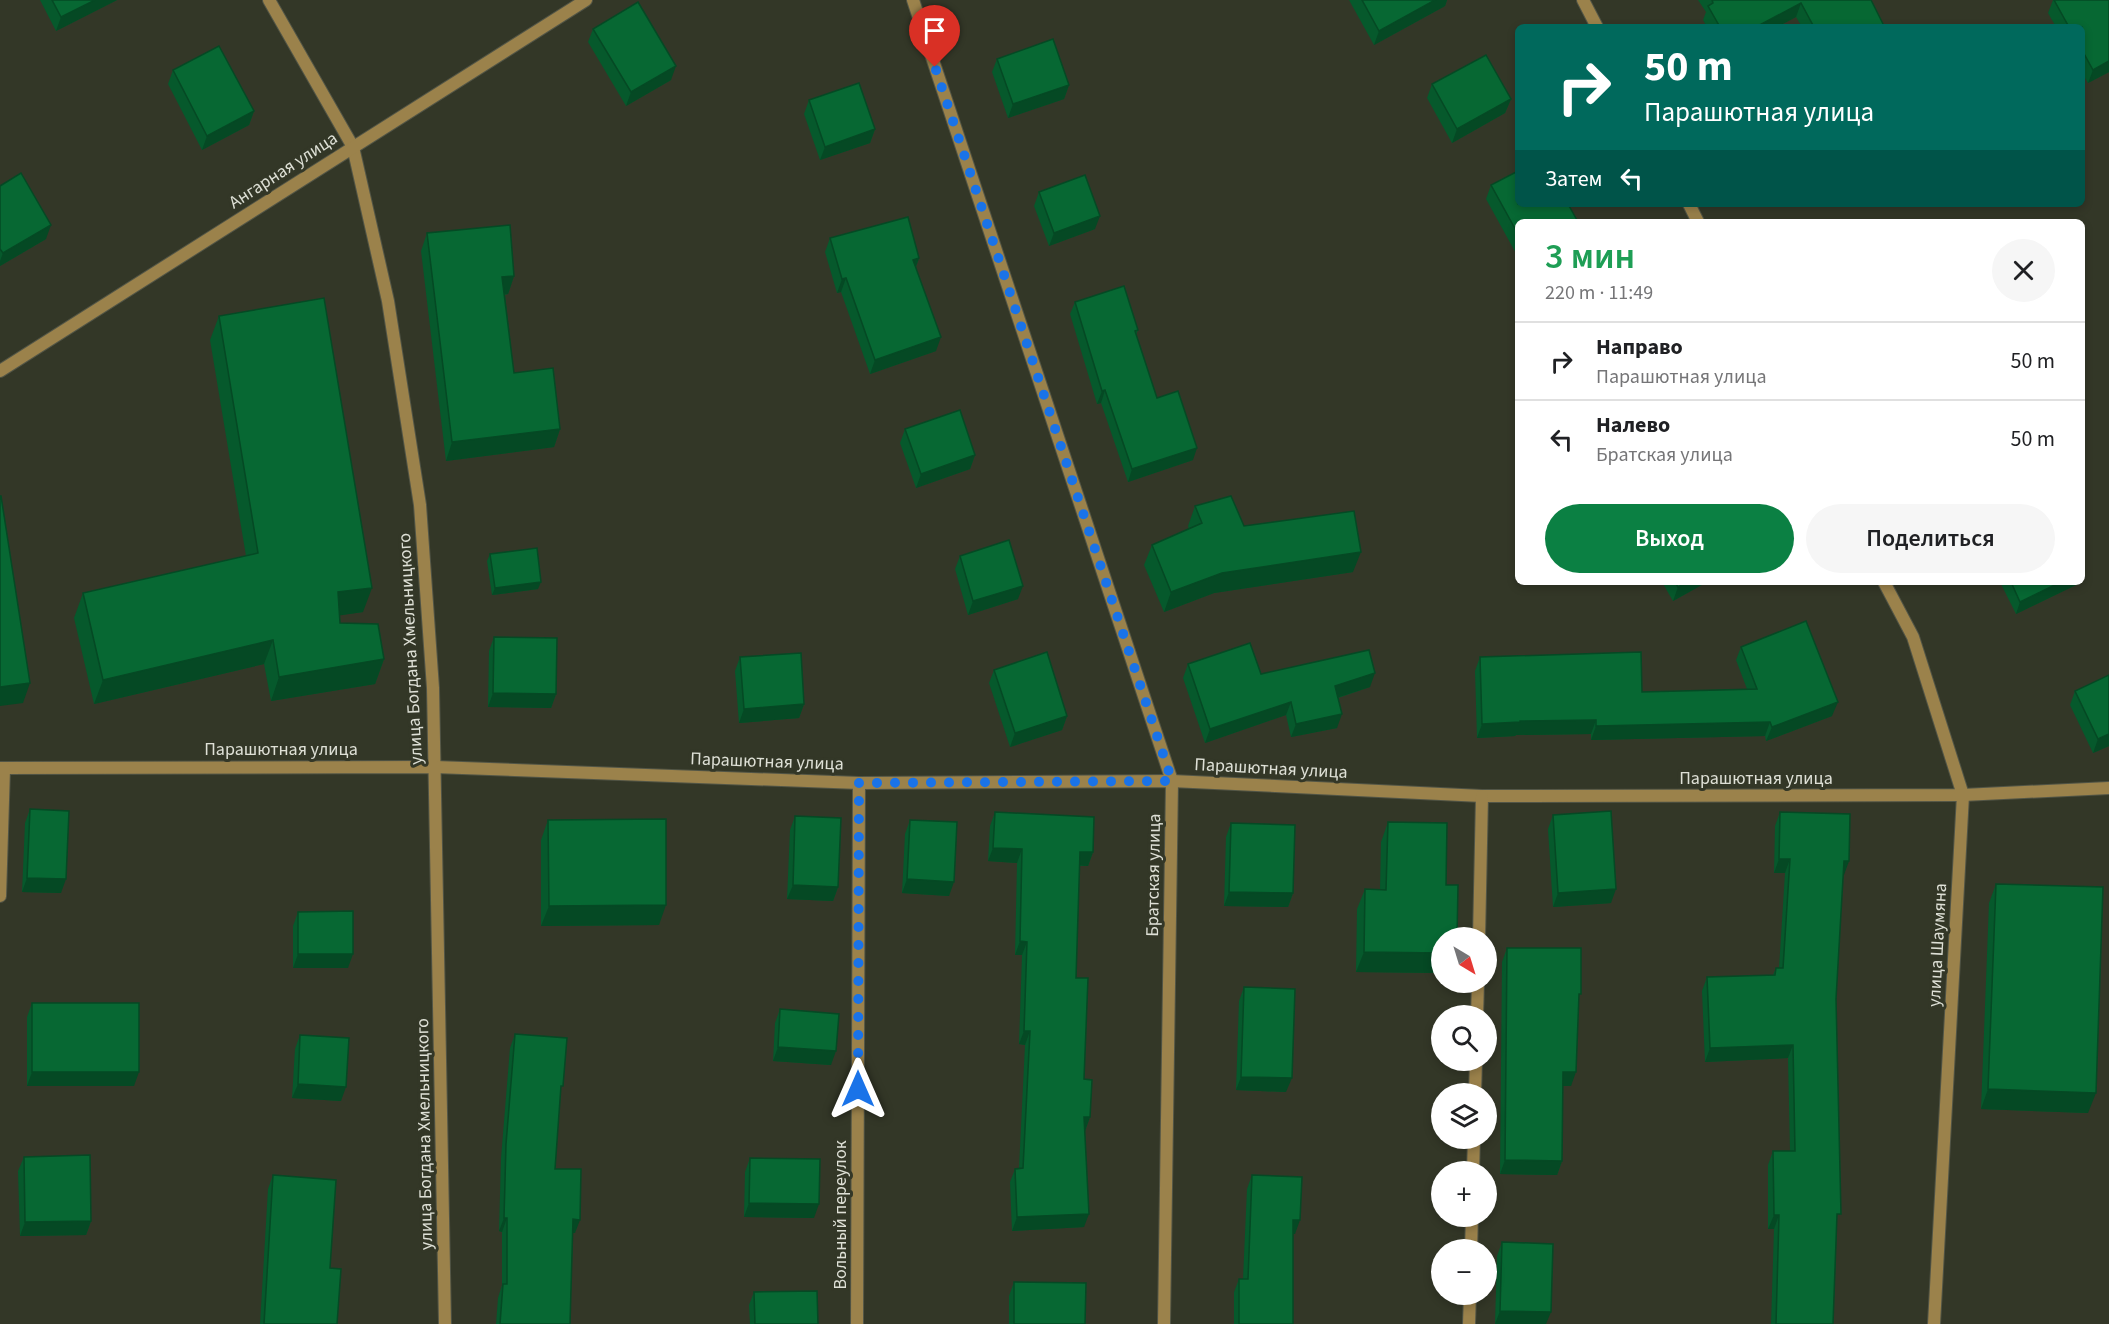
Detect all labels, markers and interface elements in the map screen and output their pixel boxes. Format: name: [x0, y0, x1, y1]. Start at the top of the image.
pin: [909, 5, 960, 67]
icon: arrive: [918, 14, 951, 47]
text: 50 m: [1644, 37, 1733, 97]
icon: right: [1545, 48, 1623, 126]
text: Парашютная улица: [1644, 93, 1874, 132]
street label: Ангарная улица: [224, 126, 343, 215]
icon: left: [1615, 162, 1648, 195]
text: Затем: [1545, 163, 1603, 195]
text: 3 мин: [1545, 231, 1635, 282]
button: close: [1992, 239, 2055, 302]
text: 220 m · 11:49: [1545, 279, 1653, 307]
text: Направо: [1596, 331, 1683, 363]
icon: right: [1545, 345, 1578, 378]
text: 50 m: [2010, 345, 2055, 377]
text: Парашютная улица: [1596, 363, 1767, 391]
text: Налево: [1596, 409, 1670, 441]
icon: left: [1545, 423, 1578, 456]
text: 50 m: [2010, 423, 2055, 455]
text: Братская улица: [1596, 441, 1733, 469]
button: Выход: [1545, 504, 1794, 573]
button: Поделиться: [1806, 504, 2055, 573]
street label: улица Богдана Хмельницкого: [392, 532, 429, 765]
street label: Парашютная улица: [204, 737, 358, 762]
street label: Парашютная улица: [690, 746, 844, 777]
street label: Парашютная улица: [1194, 752, 1348, 785]
street label: Парашютная улица: [1679, 766, 1833, 791]
street label: Братская улица: [1140, 813, 1167, 937]
street label: улица Шаумяна: [1922, 883, 1953, 1008]
north arrow: [1431, 927, 1497, 993]
map controls: [1431, 927, 1497, 1305]
button: search: [1431, 1005, 1497, 1071]
street label: улица Богдана Хмельницкого: [410, 1018, 439, 1250]
position arrow: [826, 1057, 890, 1121]
button: layers: [1431, 1083, 1497, 1149]
street label: Вольный переулок: [828, 1140, 853, 1290]
button: +: [1431, 1161, 1497, 1227]
button: −: [1431, 1239, 1497, 1305]

